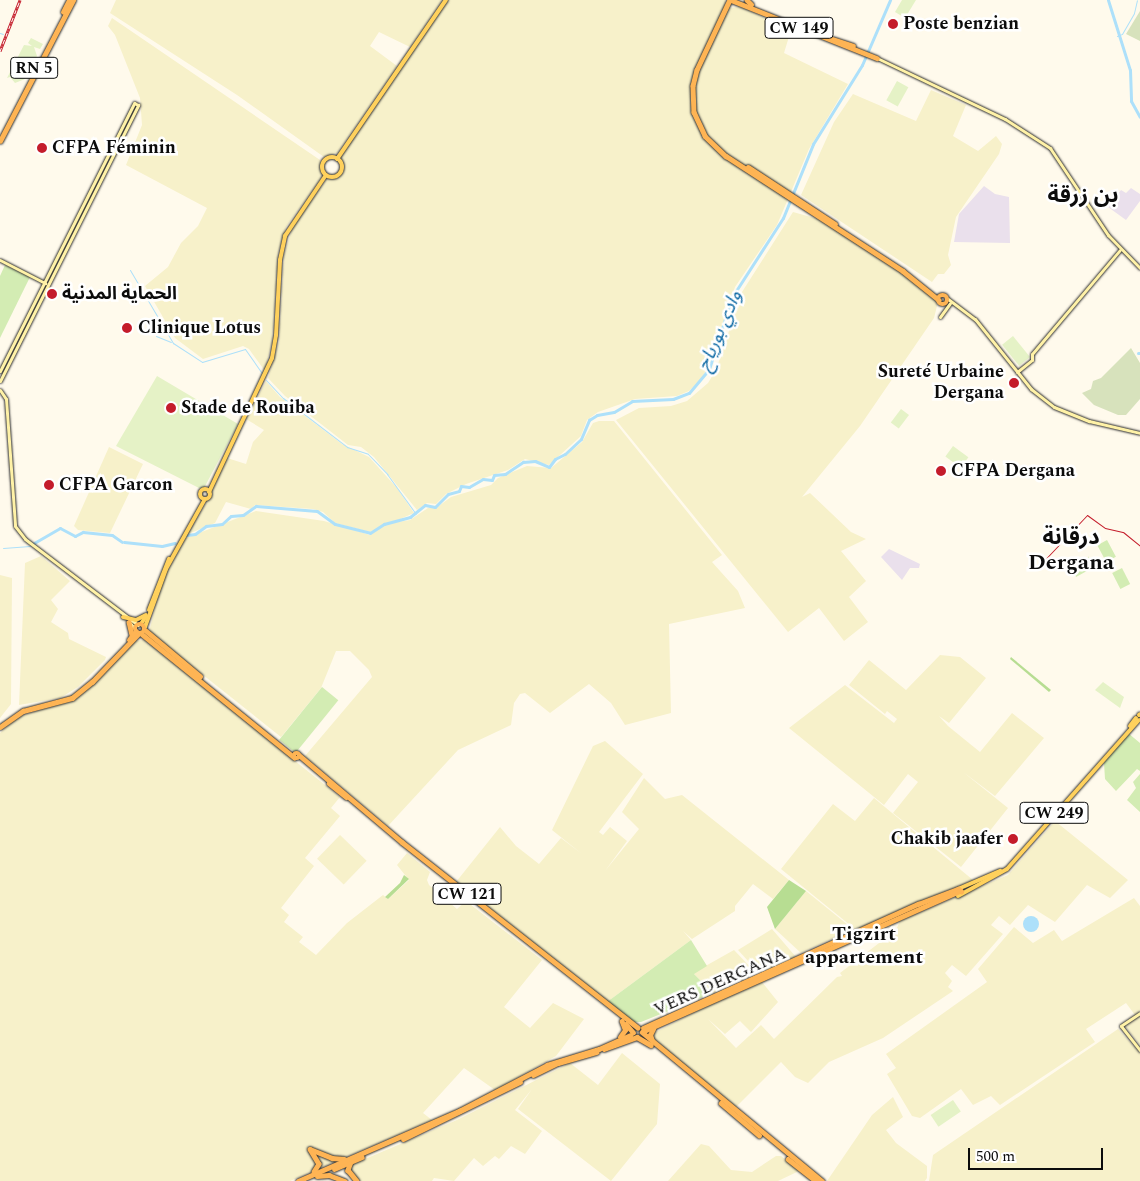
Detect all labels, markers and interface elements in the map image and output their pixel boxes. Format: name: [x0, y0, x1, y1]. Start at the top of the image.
place label: Poste benzian: [903, 13, 1019, 35]
road number: CW 149: [764, 14, 834, 42]
marker: Poste benzian: [887, 18, 899, 30]
road number: RN 5: [9, 54, 59, 82]
place label: CFPA Féminin: [52, 137, 176, 159]
marker: CFPA Féminin: [36, 142, 48, 154]
district label: بن زرقة: [1048, 183, 1118, 209]
place label: الحماية المدنية: [62, 283, 177, 305]
water label: وادي بورياح: [693, 287, 747, 375]
marker: الحماية المدنية: [46, 288, 58, 300]
place label: Clinique Lotus: [138, 317, 261, 339]
marker: Clinique Lotus: [120, 321, 134, 335]
place label: Sureté Urbaine Dergana: [878, 362, 1004, 404]
marker: Sureté Urbaine Dergana: [1008, 377, 1020, 389]
place label: Stade de Rouiba: [181, 397, 315, 419]
marker: Stade de Rouiba: [165, 402, 177, 414]
place label: CFPA Dergana: [951, 460, 1075, 482]
marker: CFPA Dergana: [935, 465, 947, 477]
place label: CFPA Garcon: [59, 474, 173, 496]
marker: CFPA Garcon: [43, 479, 55, 491]
district label: درقانة Dergana: [1028, 524, 1114, 576]
road number: CW 249: [1019, 800, 1089, 826]
place label: Chakib jaafer: [891, 828, 1003, 850]
marker: Chakib jaafer: [1007, 833, 1019, 845]
road number: CW 121: [432, 881, 502, 908]
district label: Tigzirt appartement: [805, 922, 923, 969]
street label: VERS DERGANA: [650, 943, 790, 1021]
scale bar: [970, 1138, 1105, 1170]
text: 500 m: [976, 1145, 1015, 1168]

